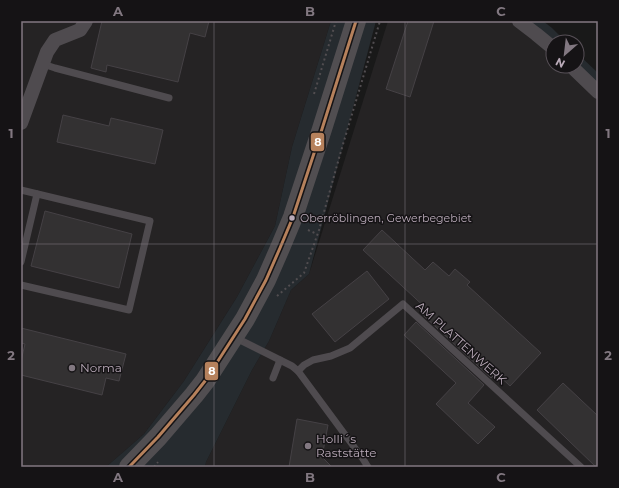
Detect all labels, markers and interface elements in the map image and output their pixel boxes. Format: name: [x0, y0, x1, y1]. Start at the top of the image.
text: A: [112, 3, 124, 19]
text: B: [305, 3, 315, 19]
text: C: [496, 3, 506, 19]
north arrow: [545, 34, 585, 74]
text: N: [553, 55, 568, 71]
text: 1: [8, 125, 14, 141]
text: 1: [605, 125, 611, 141]
line badge: 8: [310, 132, 325, 152]
text: 8: [314, 135, 322, 149]
place label: Oberröblingen, Gewerbegebiet: [300, 211, 472, 225]
marker: Oberröblingen, Gewerbegebiet: [287, 213, 297, 223]
street label: AM PLATTENWERK: [413, 298, 510, 388]
text: 2: [7, 347, 15, 363]
text: 2: [604, 347, 612, 363]
place label: Norma: [80, 360, 122, 375]
line badge: 8: [204, 361, 219, 381]
marker: Norma: [67, 363, 77, 373]
text: 8: [208, 364, 216, 378]
place label: Holli´s Raststätte: [316, 431, 377, 460]
marker: Holli´s Raststätte: [303, 441, 313, 451]
text: A: [112, 469, 124, 485]
text: B: [305, 469, 315, 485]
text: C: [496, 469, 506, 485]

